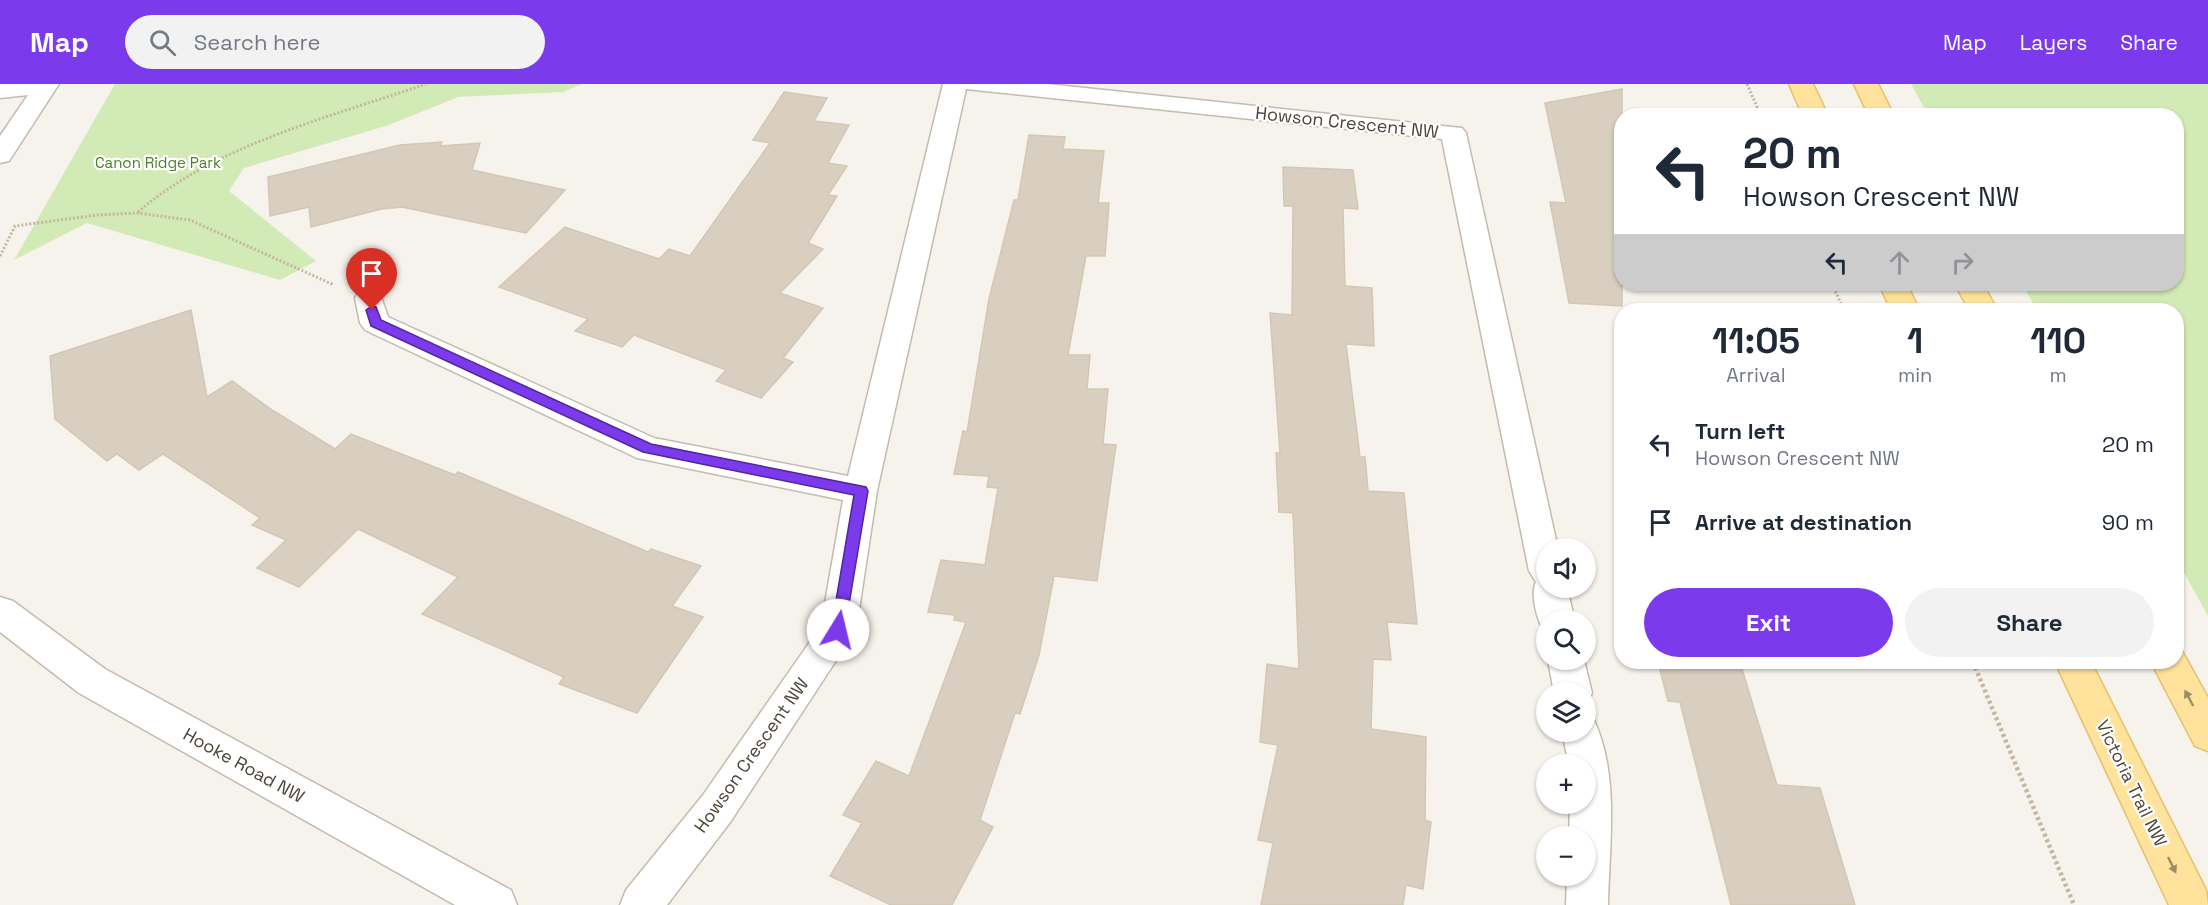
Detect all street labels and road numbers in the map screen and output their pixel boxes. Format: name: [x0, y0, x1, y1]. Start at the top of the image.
street label: Howson Crescent NW: [1254, 101, 1440, 143]
street label: Howson Crescent NW: [689, 673, 813, 837]
street label: Victoria Trail NW: [2091, 716, 2173, 850]
street label: Hooke Road NW: [179, 722, 309, 808]

